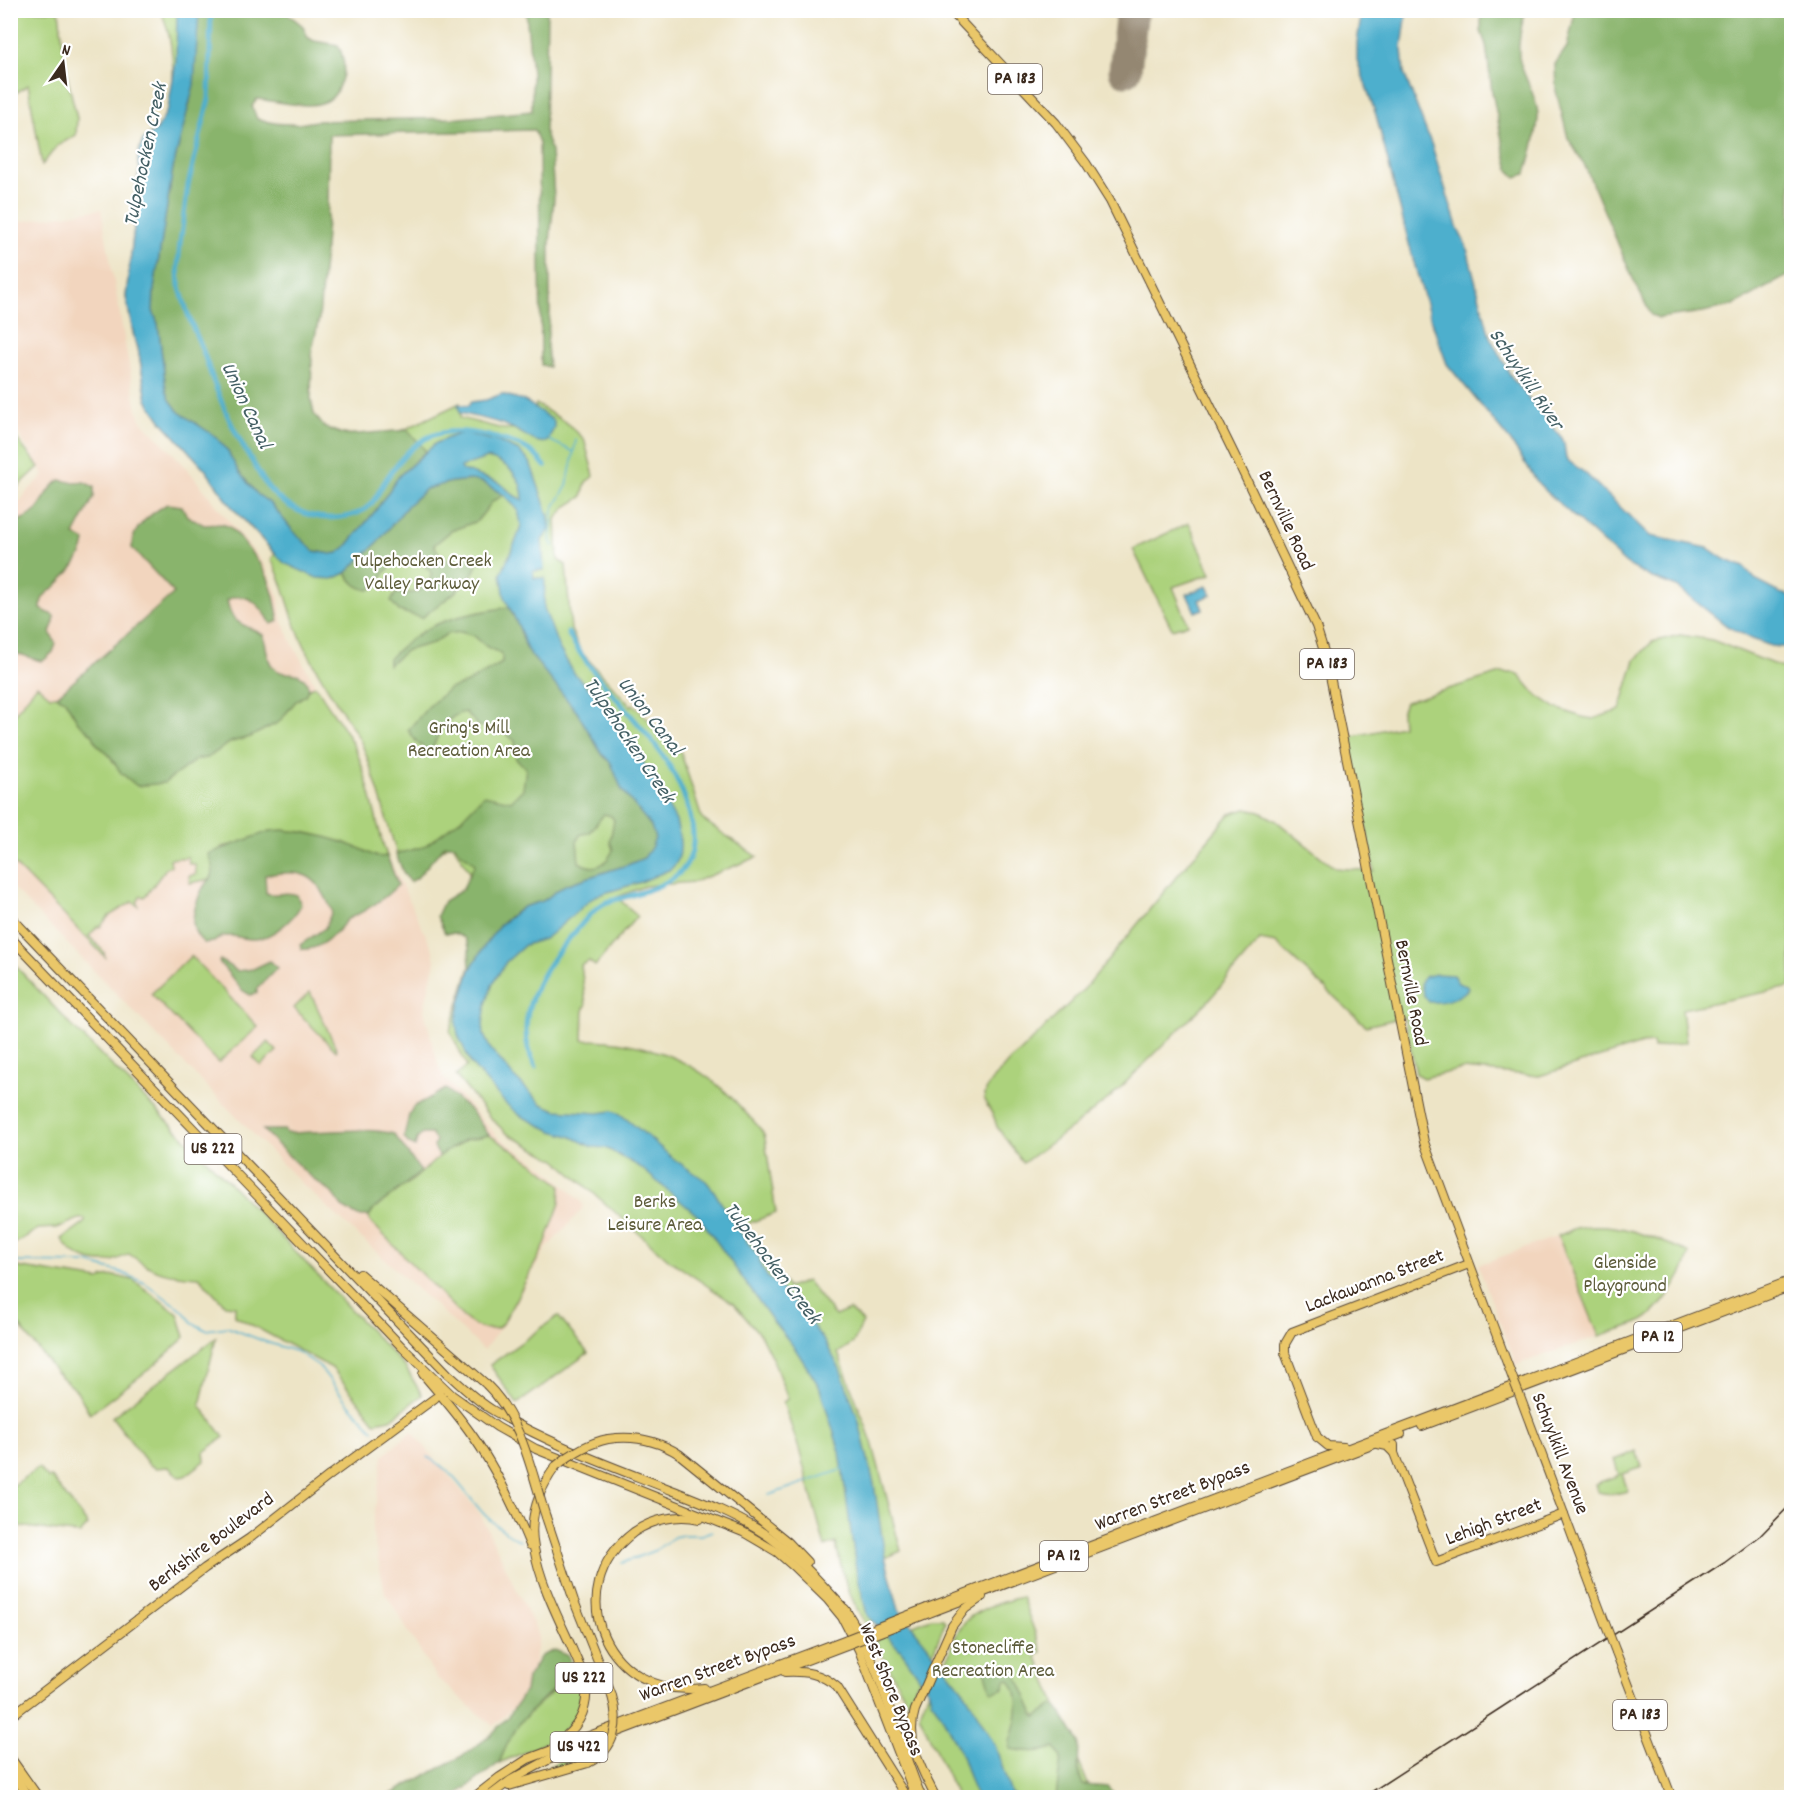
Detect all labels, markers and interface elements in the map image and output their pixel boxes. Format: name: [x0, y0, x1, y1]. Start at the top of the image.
north arrow: [33, 33, 93, 93]
text: N: [59, 39, 73, 63]
road number: PA 183: [988, 64, 1042, 94]
water label: Tulpehocken Creek: [117, 78, 177, 230]
water label: Schuylkill River: [1480, 323, 1571, 439]
water label: Union Canal: [212, 358, 279, 456]
street label: Bernville Road: [1250, 466, 1320, 576]
park label: Tulpehocken Creek Valley Parkway: [352, 548, 492, 599]
road number: PA 183: [1300, 649, 1354, 679]
water label: Union Canal: [609, 671, 690, 764]
water label: Tulpehocken Creek: [575, 672, 683, 812]
park label: Gring's Mill Recreation Area: [408, 715, 531, 766]
street label: Bernville Road: [1386, 938, 1434, 1048]
road number: US 222: [184, 1134, 242, 1164]
park label: Berks Leisure Area: [608, 1189, 703, 1240]
water label: Tulpehocken Creek: [715, 1197, 828, 1333]
street label: Lackawanna Street: [1302, 1243, 1448, 1321]
park label: Glenside Playground: [1583, 1250, 1667, 1301]
road number: PA 12: [1634, 1322, 1682, 1352]
street label: Schuylkill Avenue: [1523, 1389, 1595, 1519]
street label: Warren Street Bypass: [1091, 1454, 1255, 1540]
street label: Berkshire Boulevard: [143, 1486, 281, 1600]
street label: Lehigh Street: [1442, 1492, 1546, 1554]
road number: PA 12: [1040, 1541, 1088, 1571]
street label: West Shore Bypass: [851, 1619, 929, 1761]
street label: Warren Street Bypass: [636, 1628, 800, 1710]
park label: Stonecliffe Recreation Area: [932, 1635, 1055, 1686]
road number: US 222: [556, 1663, 612, 1693]
road number: PA 183: [1613, 1700, 1667, 1730]
road number: US 422: [550, 1732, 608, 1762]

